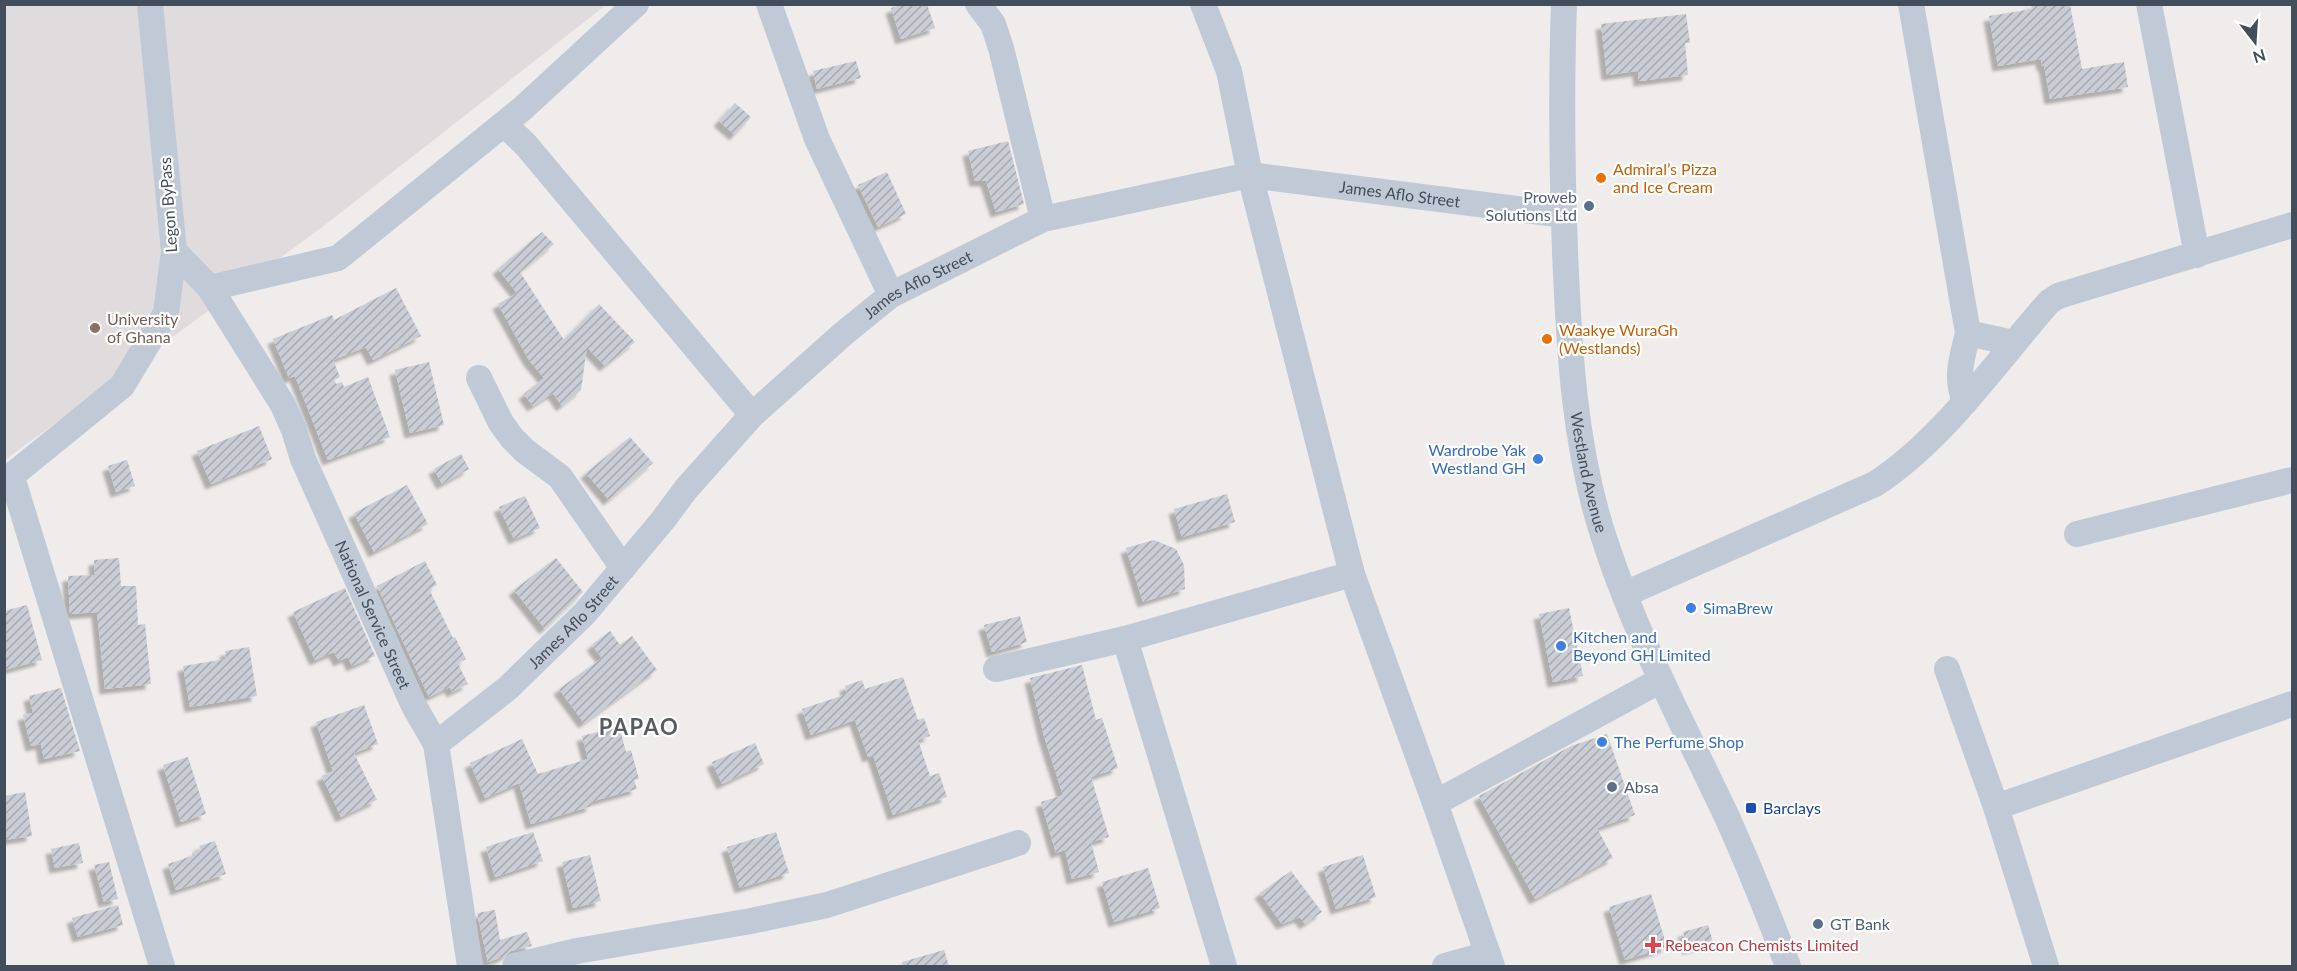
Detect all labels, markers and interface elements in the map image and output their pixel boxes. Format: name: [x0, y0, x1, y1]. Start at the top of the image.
north arrow: [2225, 12, 2285, 72]
text: N: [2251, 46, 2268, 68]
street label: Legon ByPass: [155, 157, 180, 253]
place label: Admiral’s Pizza and Ice Cream: [1613, 159, 1717, 196]
marker: Admiral’s Pizza and Ice Cream: [1594, 171, 1608, 185]
street label: James Aflo Street: [1338, 176, 1462, 211]
place label: Proweb Solutions Ltd: [1486, 187, 1577, 224]
marker: Proweb Solutions Ltd: [1582, 199, 1596, 213]
street label: James Aflo Street: [860, 246, 975, 322]
place label: University of Ghana: [107, 309, 179, 346]
place label: Waakye WuraGh (Westlands): [1559, 320, 1678, 357]
marker: University of Ghana: [88, 321, 102, 335]
marker: Waakye WuraGh (Westlands): [1540, 332, 1554, 346]
street label: Westland Avenue: [1568, 411, 1612, 535]
place label: Wardrobe Yak Westland GH: [1428, 440, 1527, 477]
marker: Wardrobe Yak Westland GH: [1531, 452, 1545, 466]
street label: National Service Street: [332, 537, 415, 692]
street label: James Aflo Street: [524, 571, 622, 672]
place label: SimaBrew: [1703, 598, 1773, 617]
marker: SimaBrew: [1684, 601, 1698, 615]
place label: Kitchen and Beyond GH Limited: [1573, 627, 1711, 664]
marker: Kitchen and Beyond GH Limited: [1554, 639, 1568, 653]
district label: PAPAO: [599, 713, 679, 740]
place label: The Perfume Shop: [1614, 732, 1744, 751]
marker: The Perfume Shop: [1595, 735, 1609, 749]
place label: Absa: [1624, 777, 1659, 796]
marker: Absa: [1605, 780, 1619, 794]
place label: Barclays: [1763, 798, 1821, 817]
marker: Barclays: [1744, 801, 1758, 815]
place label: GT Bank: [1830, 914, 1891, 933]
marker: GT Bank: [1811, 917, 1825, 931]
place label: Rebeacon Chemists Limited: [1665, 935, 1859, 954]
marker: Rebeacon Chemists Limited: [1646, 938, 1660, 952]

